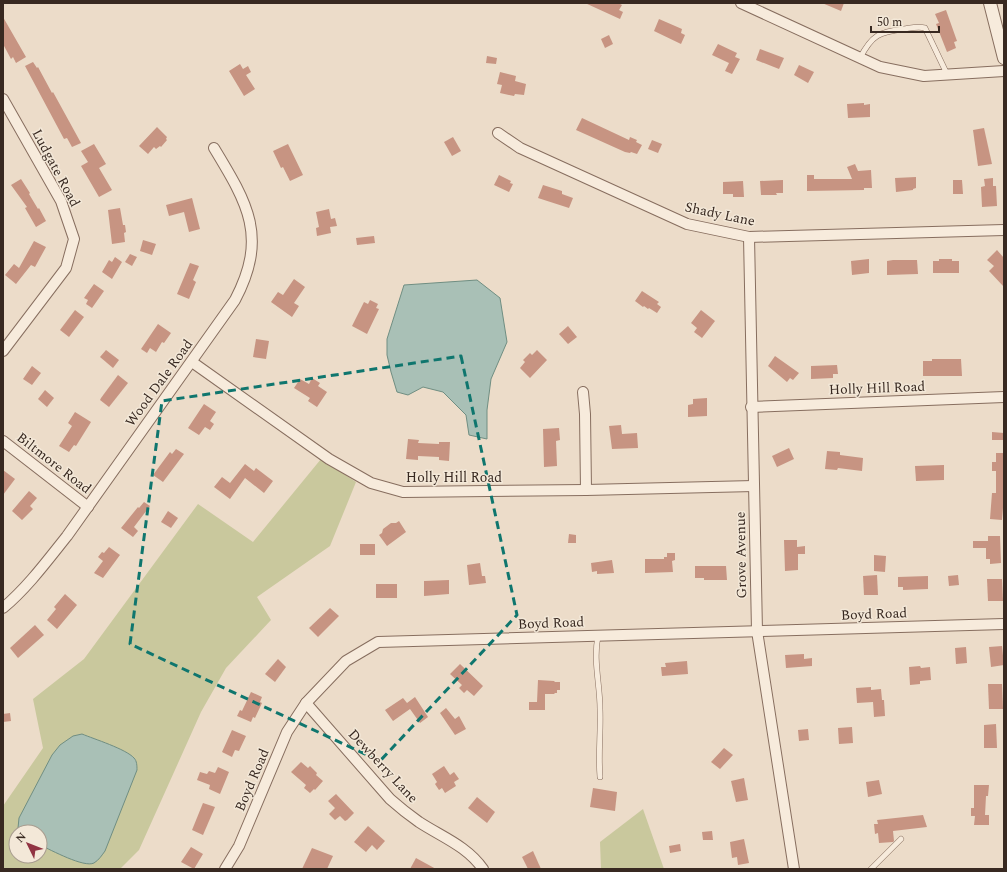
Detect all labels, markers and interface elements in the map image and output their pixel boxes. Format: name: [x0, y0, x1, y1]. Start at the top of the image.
scale bar: [871, 8, 939, 34]
text: 50 m: [877, 13, 902, 32]
street label: Ludgate Road: [27, 125, 85, 211]
street label: Shady Lane: [683, 196, 757, 232]
street label: Wood Dale Road: [120, 335, 198, 431]
street label: Holly Hill Road: [828, 376, 926, 400]
street label: Biltmore Road: [12, 427, 96, 499]
street label: Holly Hill Road: [406, 467, 502, 488]
street label: Grove Avenue: [730, 511, 752, 599]
street label: Boyd Road: [840, 602, 908, 626]
street label: Boyd Road: [517, 611, 585, 635]
street label: Dewberry Lane: [343, 724, 423, 808]
street label: Boyd Road: [229, 745, 275, 815]
north arrow: [8, 824, 48, 864]
text: N: [12, 828, 30, 847]

